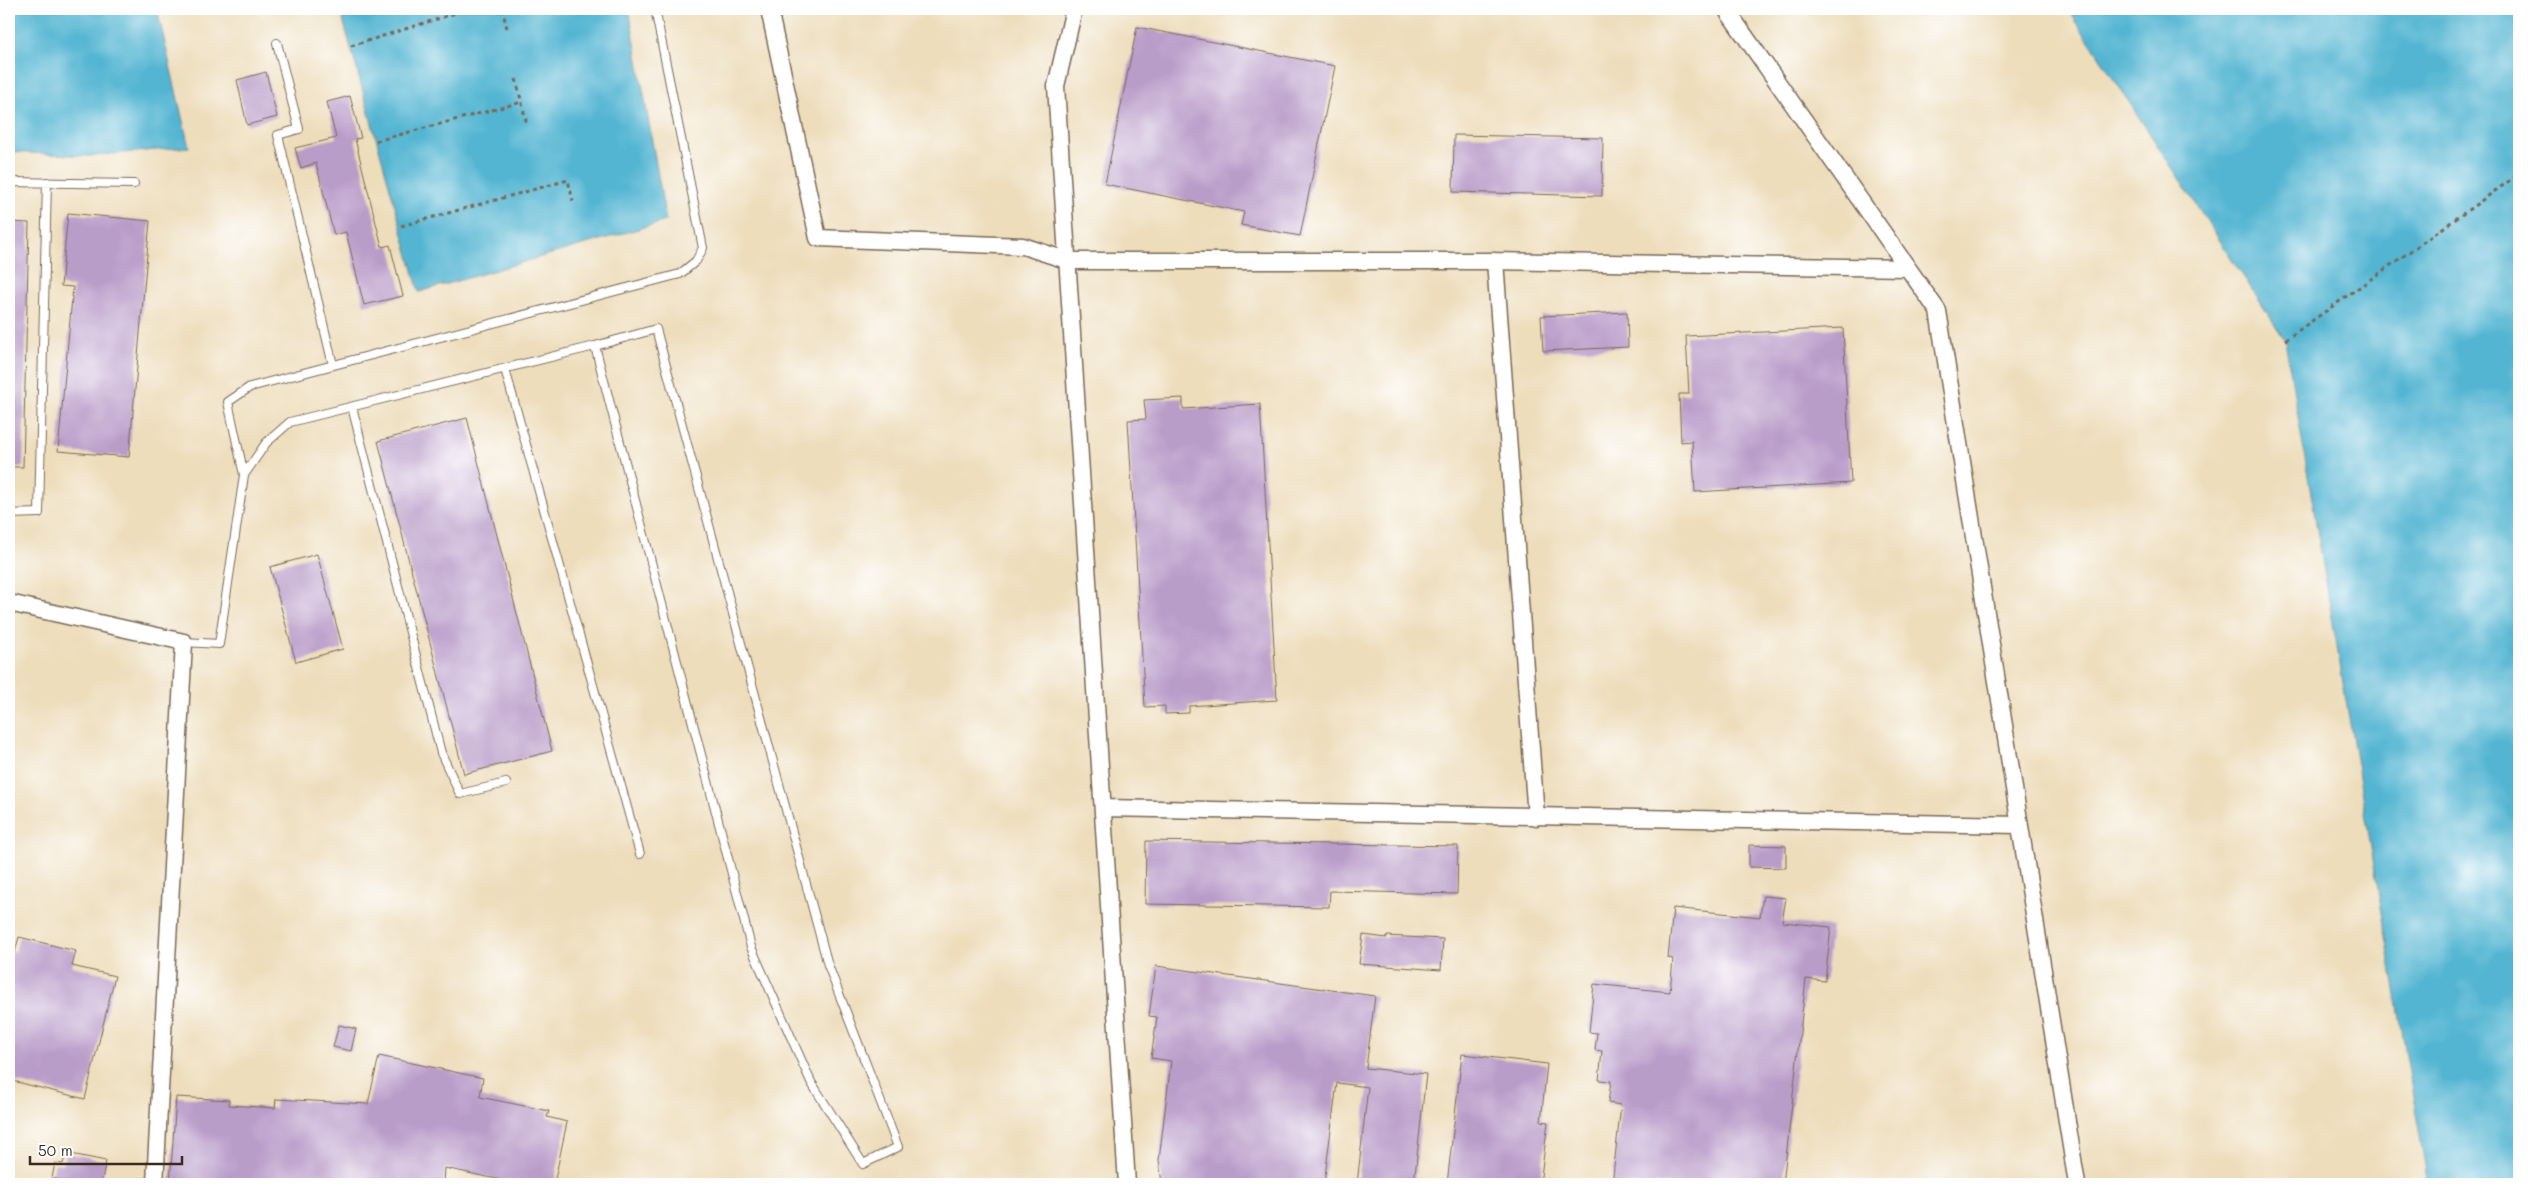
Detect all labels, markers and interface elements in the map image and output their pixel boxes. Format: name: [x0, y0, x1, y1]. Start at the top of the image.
scale bar: [30, 1133, 182, 1165]
text: 50 m: [38, 1140, 73, 1160]

